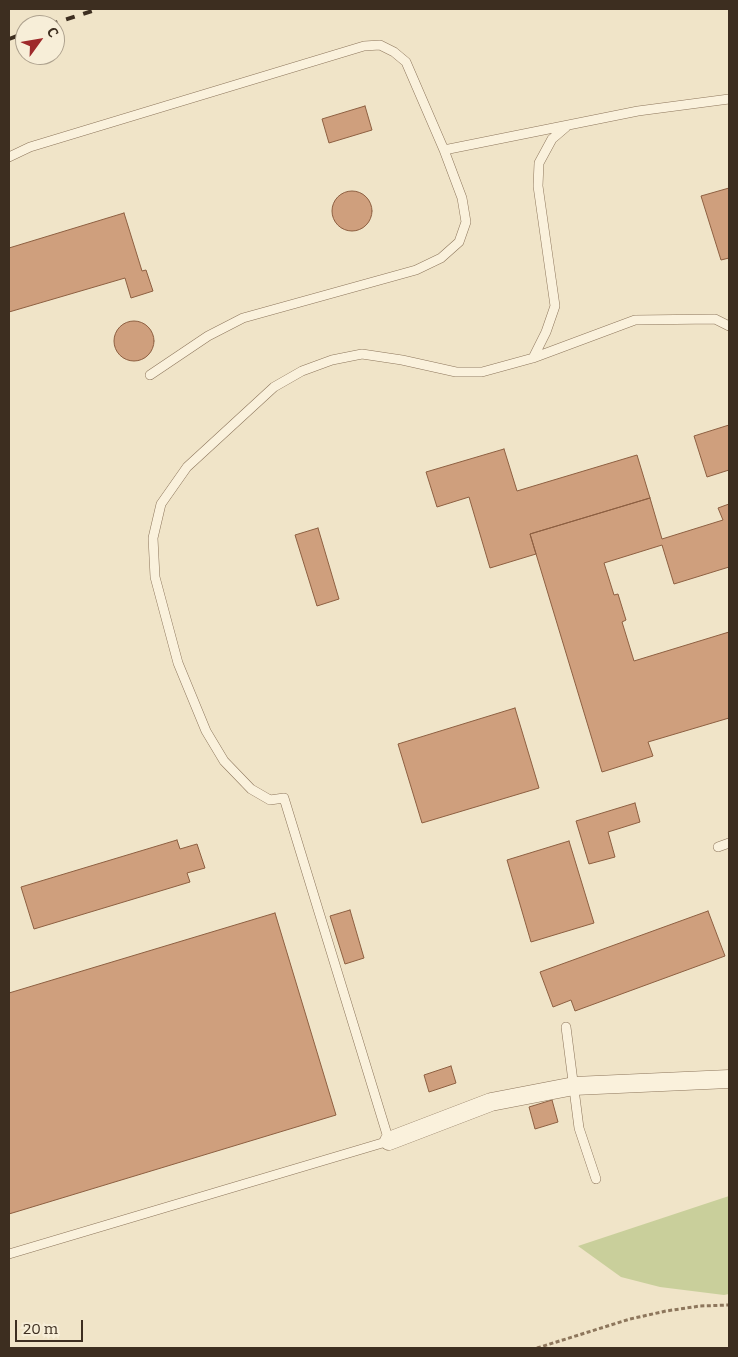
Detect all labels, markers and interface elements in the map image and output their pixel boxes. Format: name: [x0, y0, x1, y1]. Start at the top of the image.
north arrow: [15, 15, 65, 65]
text: С: [43, 24, 62, 41]
scale bar: [18, 1310, 85, 1342]
text: 20 m: [23, 1320, 58, 1338]

